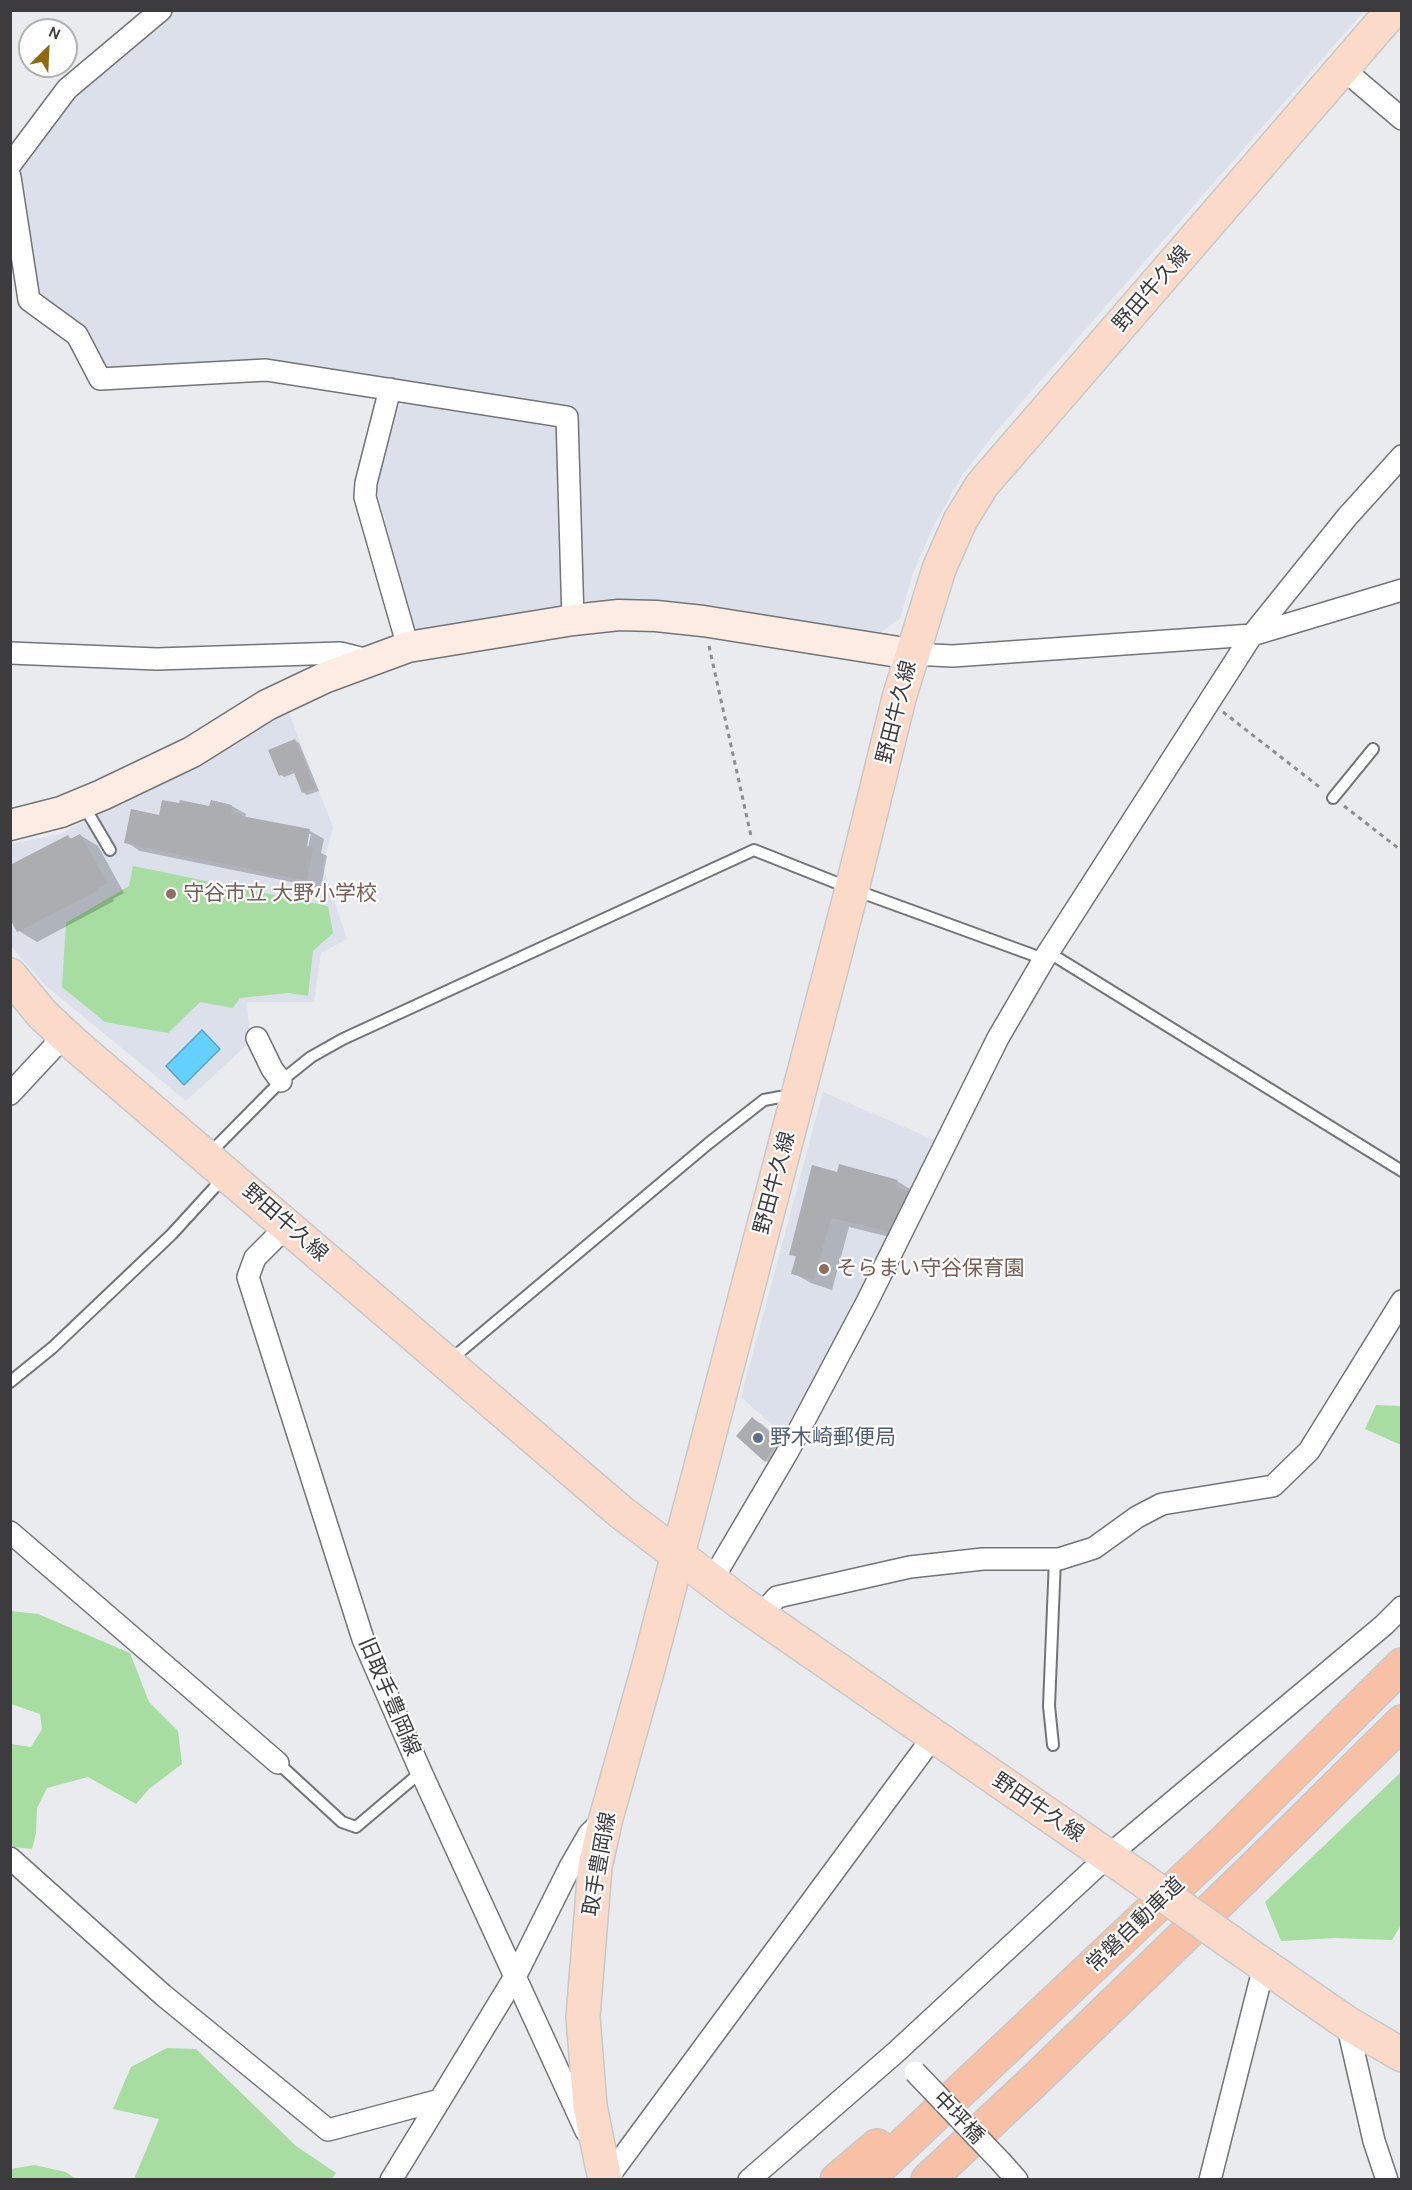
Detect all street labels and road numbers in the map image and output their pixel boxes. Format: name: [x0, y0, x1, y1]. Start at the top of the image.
street label: 野田牛久線: [1108, 241, 1196, 337]
street label: 野田牛久線: [872, 658, 922, 766]
street label: 野田牛久線: [749, 1129, 801, 1237]
street label: 野田牛久線: [237, 1179, 333, 1267]
street label: 旧取手豊岡線: [353, 1634, 425, 1760]
street label: 野田牛久線: [987, 1768, 1089, 1848]
street label: 取手豊岡線: [578, 1810, 622, 1918]
street label: 常磐自動車道: [1082, 1872, 1190, 1978]
street label: 中坪橋: [927, 2087, 989, 2149]

